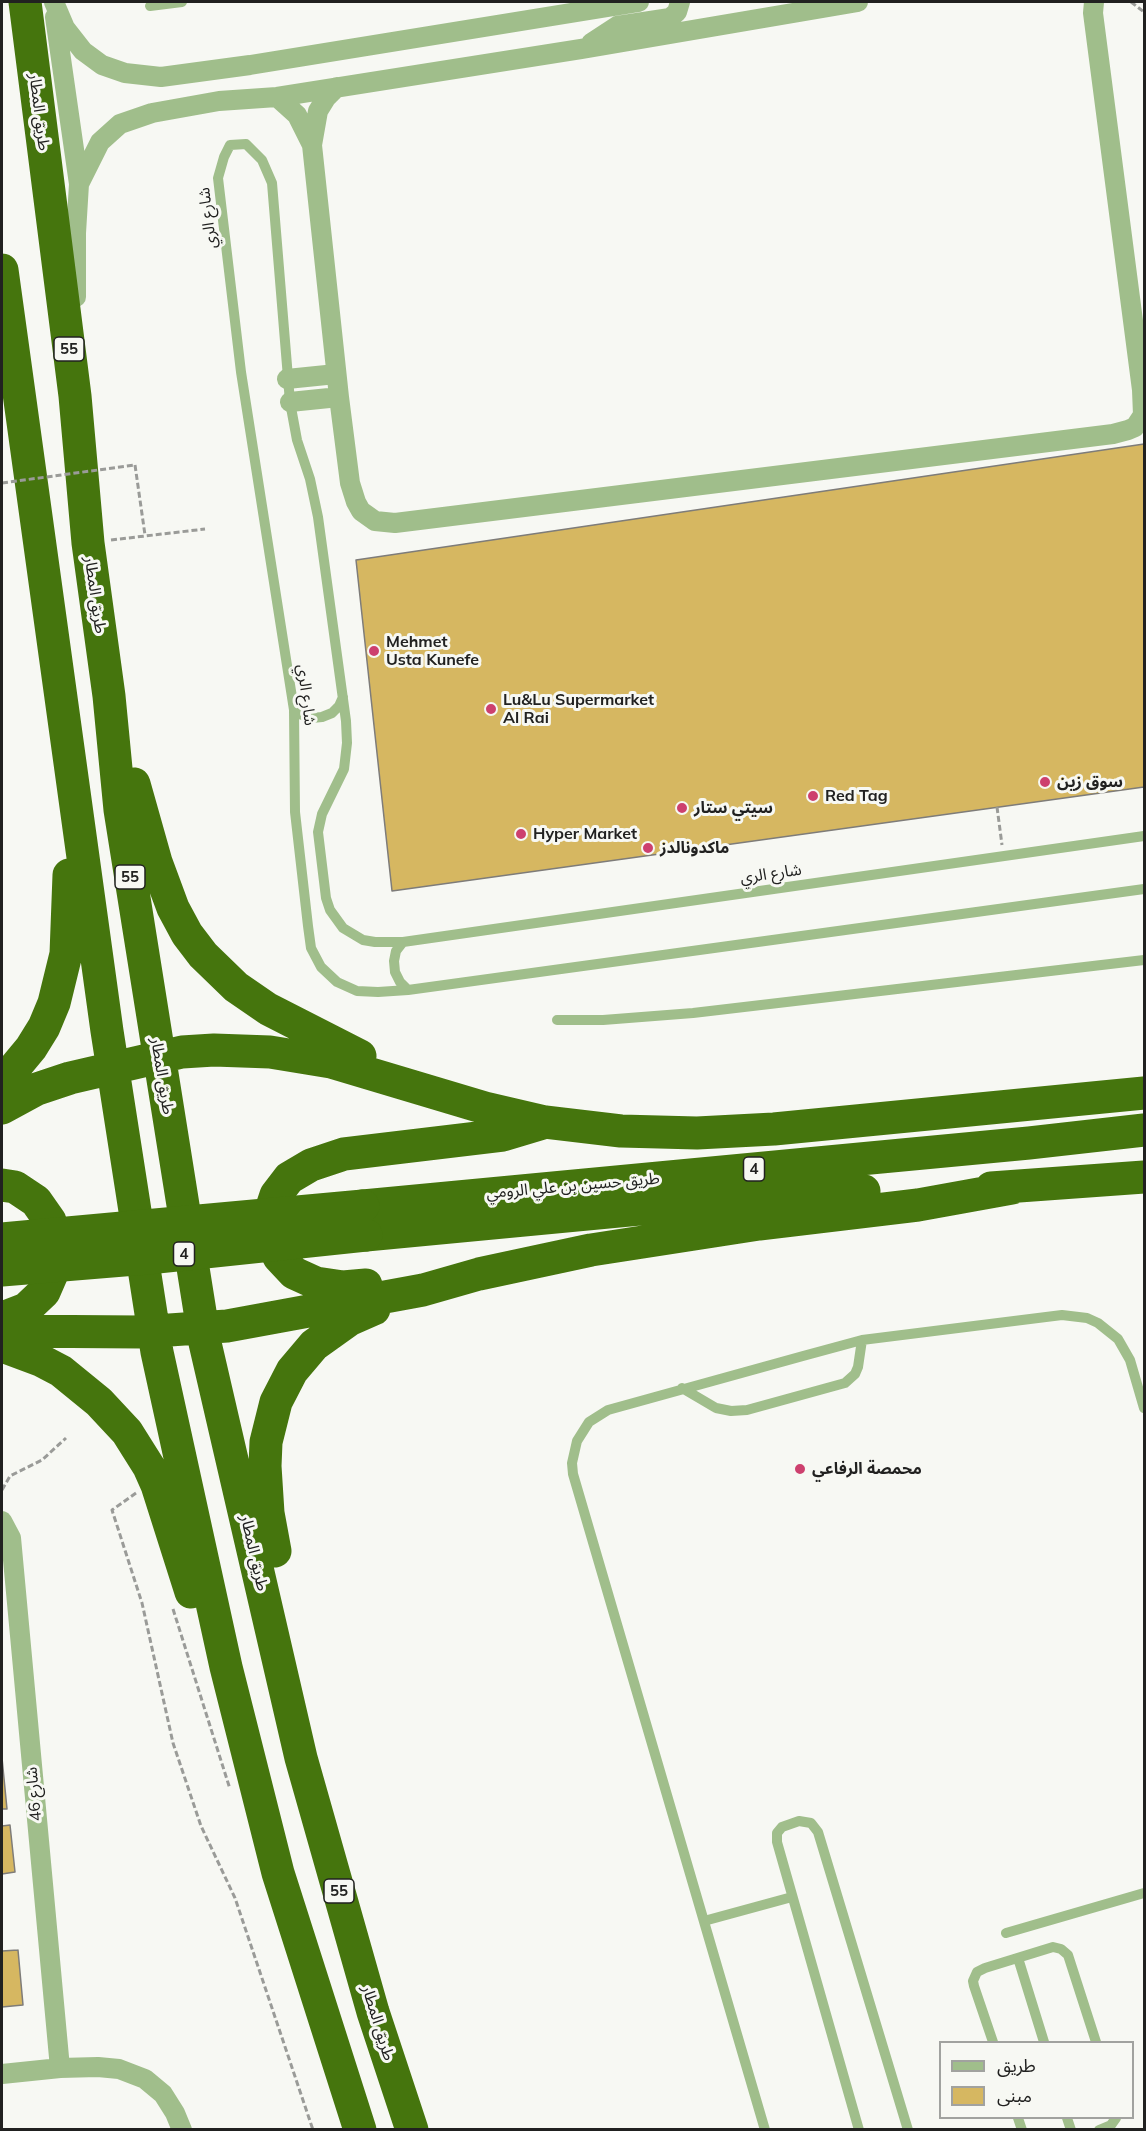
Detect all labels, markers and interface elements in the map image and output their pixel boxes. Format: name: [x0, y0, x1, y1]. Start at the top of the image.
street label: طريق المطار: [25, 72, 53, 152]
street label: شارع الري: [195, 186, 221, 250]
road number: 55: [54, 337, 84, 361]
street label: طريق المطار: [80, 555, 110, 635]
place label: Mehmet Usta Kunefe: [386, 632, 479, 670]
marker: Mehmet Usta Kunefe: [367, 644, 381, 658]
street label: شارع الري: [293, 663, 319, 727]
place label: Lu&Lu Supermarket Al Rai: [503, 690, 654, 728]
marker: Lu&Lu Supermarket Al Rai: [484, 702, 498, 716]
place label: سوق زين: [1057, 772, 1123, 792]
marker: سوق زين: [1038, 775, 1052, 789]
place label: Red Tag: [825, 786, 888, 806]
marker: Red Tag: [806, 789, 820, 803]
place label: سيتي ستار: [694, 798, 773, 818]
marker: سيتي ستار: [675, 801, 689, 815]
place label: Hyper Market: [533, 824, 637, 844]
marker: Hyper Market: [514, 827, 528, 841]
place label: ماكدونالدز: [660, 838, 729, 858]
marker: ماكدونالدز: [641, 841, 655, 855]
street label: شارع الري: [739, 860, 803, 888]
road number: 55: [115, 865, 145, 889]
street label: طريق المطار: [146, 1036, 178, 1116]
road number: 4: [744, 1157, 764, 1181]
street label: طريق حسين بن علي الرومي: [485, 1169, 661, 1203]
road number: 4: [174, 1242, 195, 1266]
place label: محمصة الرفاعي: [812, 1459, 922, 1479]
marker: محمصة الرفاعي: [793, 1462, 807, 1476]
street label: طريق المطار: [236, 1513, 272, 1593]
street label: شارع 46: [22, 1766, 46, 1822]
road number: 55: [324, 1879, 354, 1903]
street label: طريق المطار: [357, 1983, 399, 2063]
legend: [939, 2041, 1134, 2119]
text: طريق: [997, 2054, 1036, 2077]
text: مبنى: [997, 2084, 1032, 2107]

